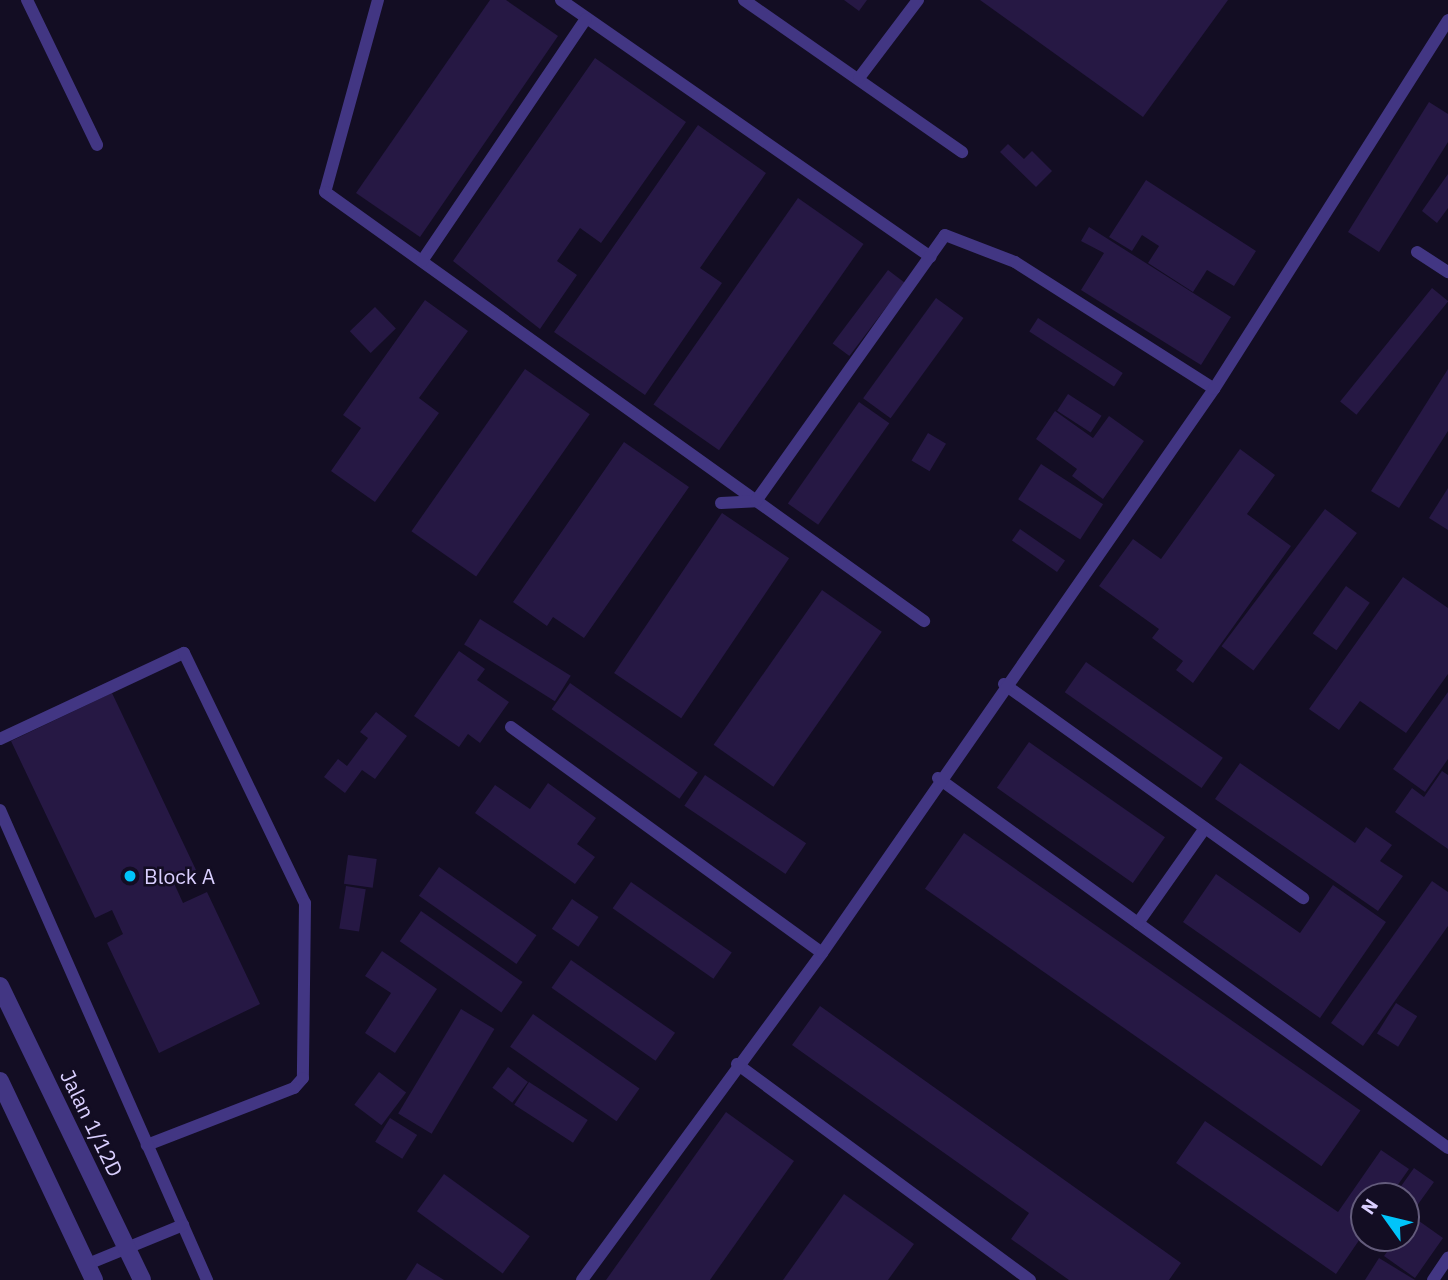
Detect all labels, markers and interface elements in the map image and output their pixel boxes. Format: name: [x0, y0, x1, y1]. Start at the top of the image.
place label: Block A: [144, 863, 215, 889]
marker: Block A: [122, 868, 138, 884]
street label: Jalan 1/12D: [55, 1065, 129, 1181]
north arrow: [1350, 1182, 1420, 1252]
text: N: [1355, 1194, 1383, 1219]

